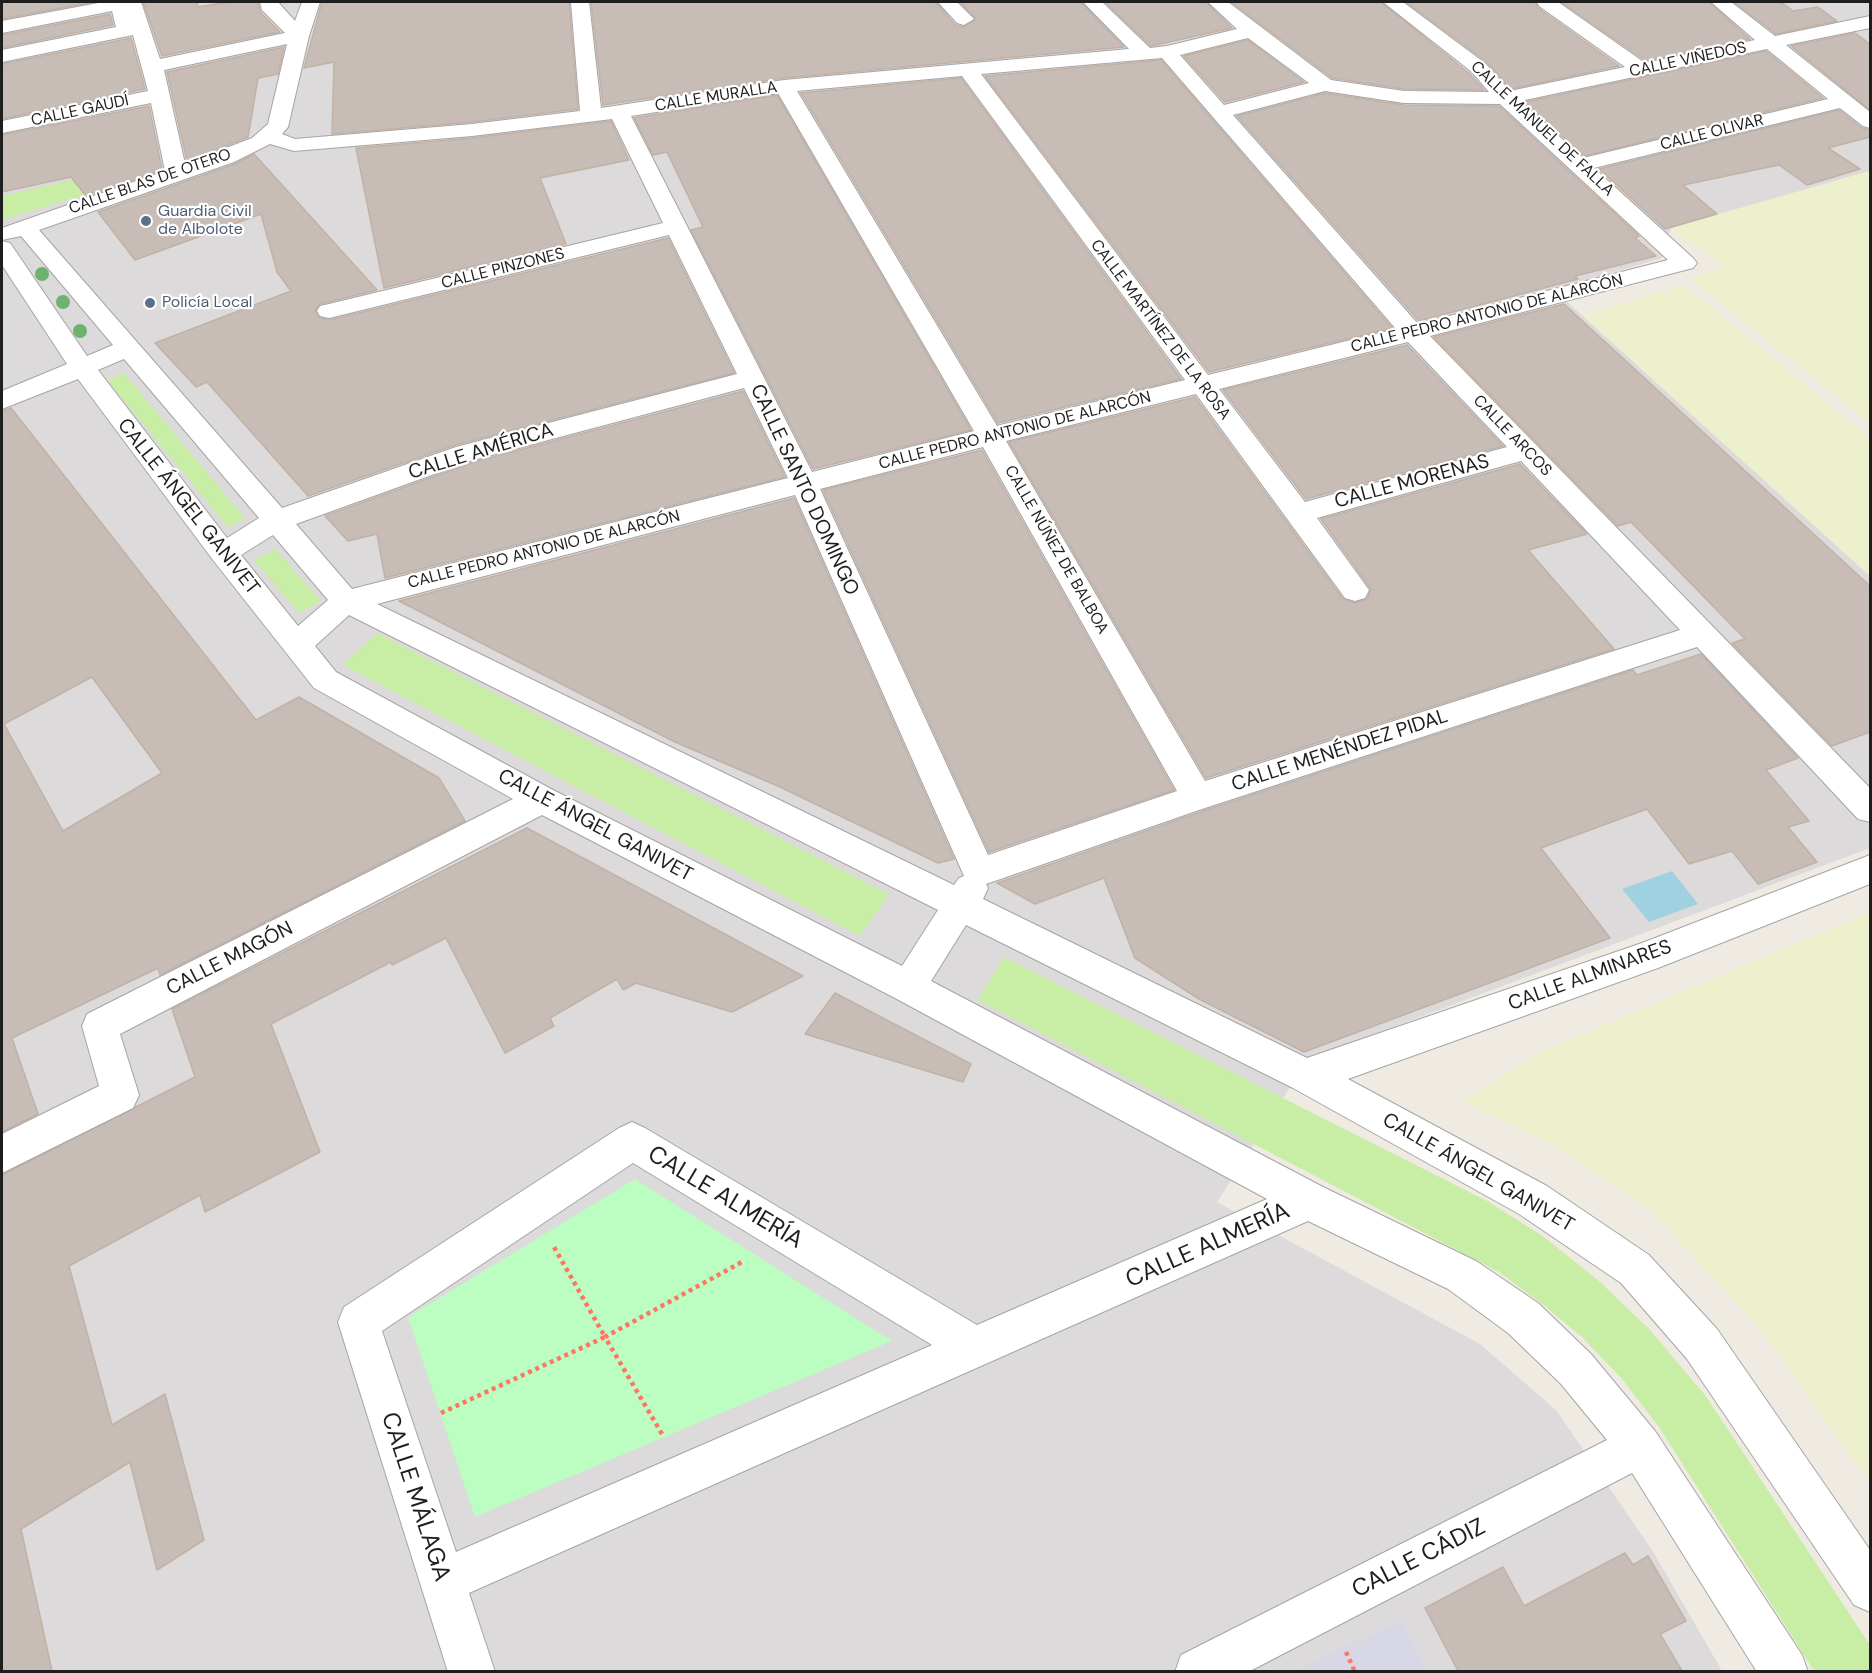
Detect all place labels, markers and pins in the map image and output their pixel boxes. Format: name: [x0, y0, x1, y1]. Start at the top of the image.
place label: Guardia Civil de Albolote: [158, 202, 252, 240]
marker: Guardia Civil de Albolote: [139, 214, 153, 228]
place label: Policía Local: [162, 293, 252, 313]
marker: Policía Local: [143, 296, 157, 310]

